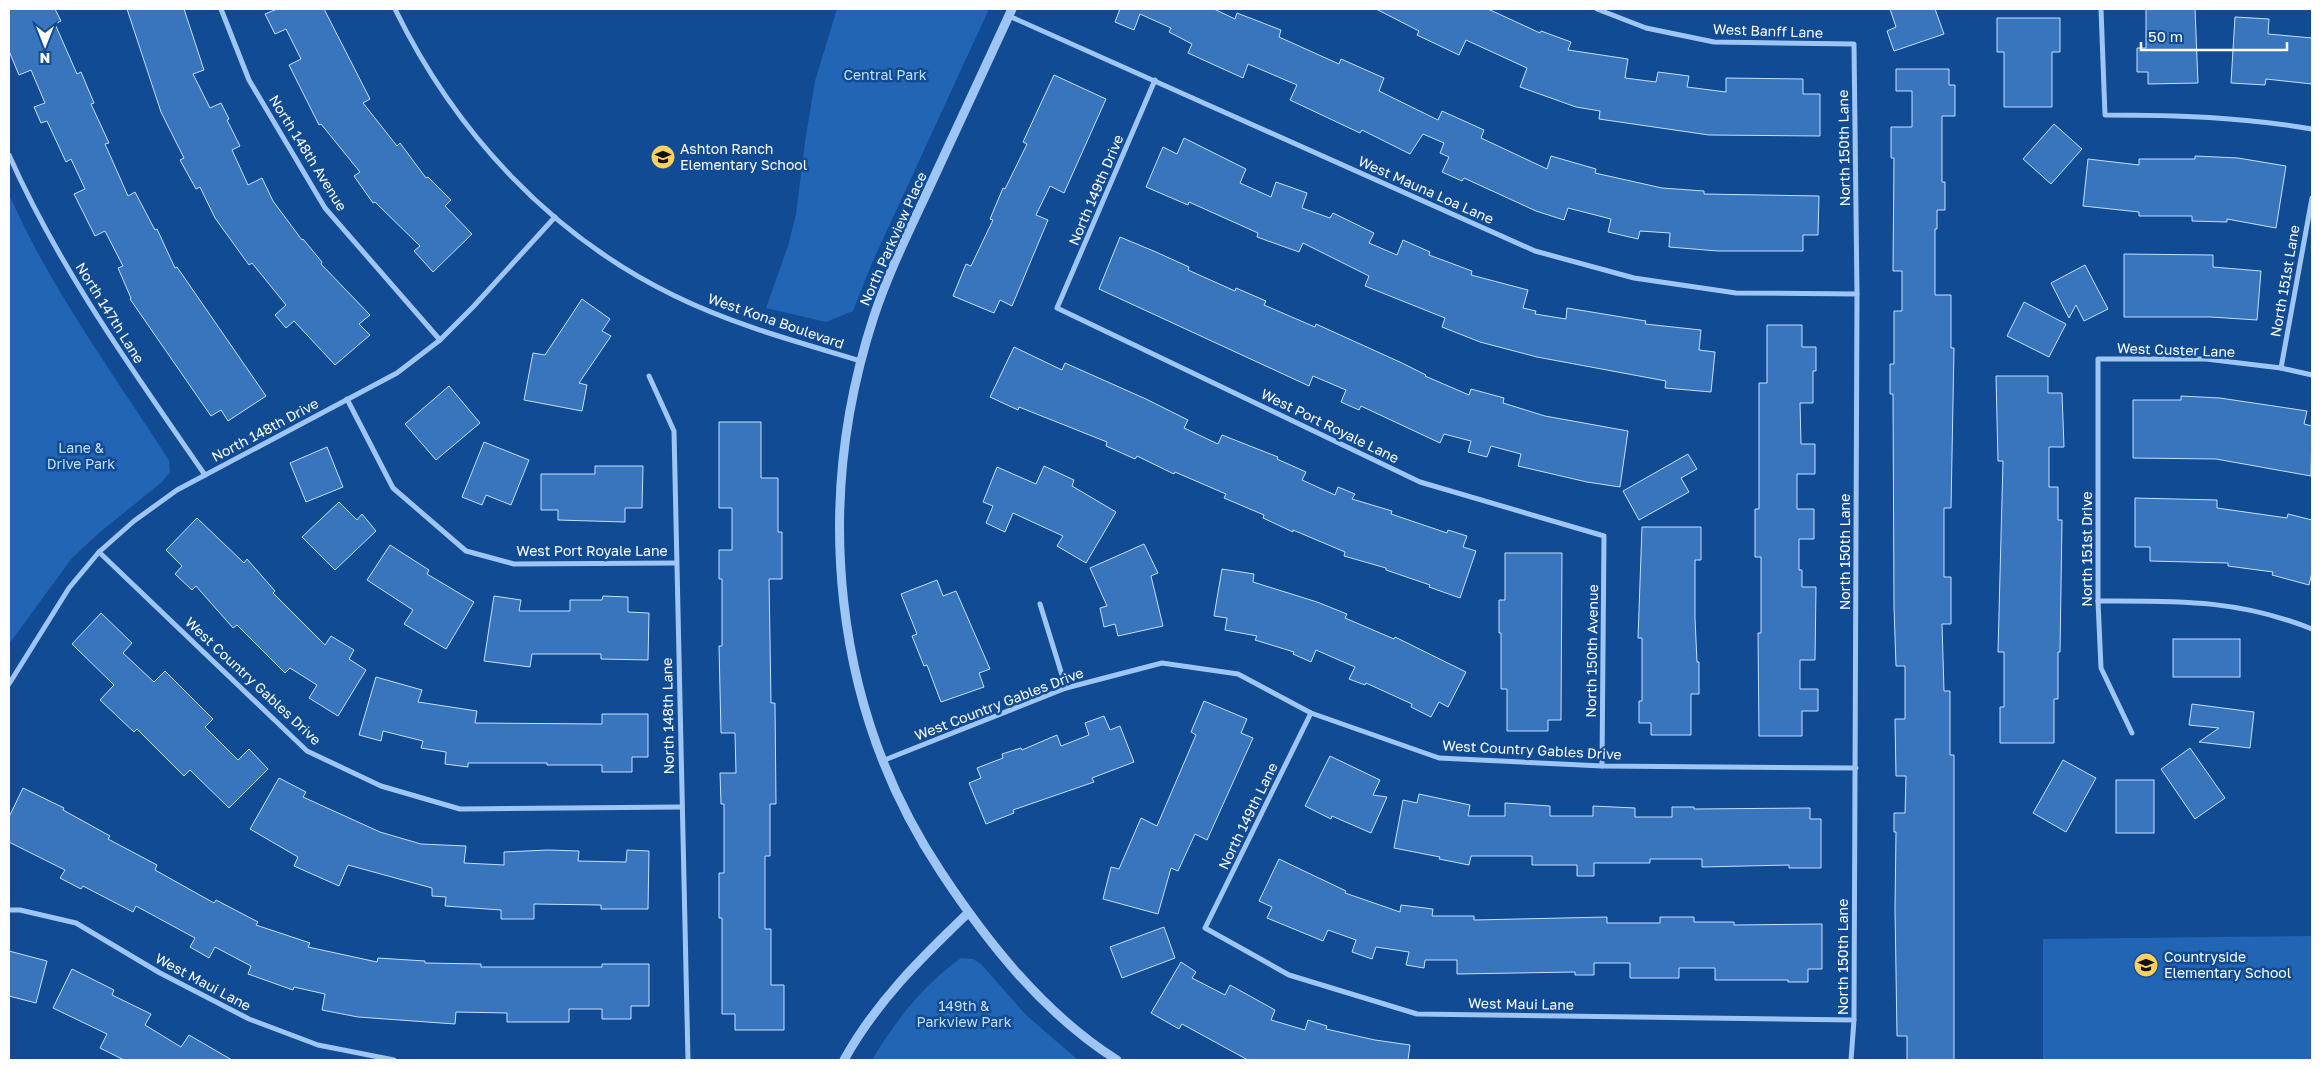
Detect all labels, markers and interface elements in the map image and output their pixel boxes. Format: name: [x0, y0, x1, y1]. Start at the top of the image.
north arrow: [20, 20, 70, 70]
street label: West Banff Lane: [1713, 20, 1823, 41]
scale bar: [2141, 20, 2287, 52]
text: 50 m: [2148, 27, 2183, 45]
text: N: [40, 50, 50, 67]
park label: Central Park: [843, 66, 927, 83]
street label: North 150th Lane: [1834, 90, 1853, 206]
street label: North 148th Avenue: [266, 92, 351, 214]
street label: North 149th Drive: [1065, 132, 1127, 248]
place label: Ashton Ranch Elementary School: [680, 140, 807, 173]
school or university icon: Ashton Ranch Elementary School: [650, 144, 676, 170]
street label: West Mauna Loa Lane: [1356, 152, 1497, 227]
street label: North Parkview Place: [855, 169, 930, 308]
street label: North 151st Lane: [2266, 224, 2303, 338]
street label: North 147th Lane: [73, 259, 148, 366]
street label: West Kona Boulevard: [706, 289, 847, 352]
street label: West Custer Lane: [2117, 339, 2235, 360]
street label: West Port Royale Lane: [1258, 385, 1402, 466]
street label: North 148th Drive: [208, 394, 321, 465]
park label: Lane & Drive Park: [47, 439, 115, 472]
street label: North 151st Drive: [2078, 491, 2095, 607]
street label: North 150th Lane: [1836, 494, 1853, 610]
street label: West Port Royale Lane: [516, 542, 668, 559]
street label: North 150th Avenue: [1582, 584, 1601, 718]
street label: West Country Gables Drive: [182, 613, 325, 748]
street label: North 148th Lane: [658, 657, 677, 775]
street label: West Country Gables Drive: [912, 663, 1086, 744]
street label: West Country Gables Drive: [1442, 736, 1622, 763]
street label: North 149th Lane: [1214, 760, 1281, 872]
street label: North 150th Lane: [1834, 899, 1851, 1015]
place label: Countryside Elementary School: [2164, 948, 2291, 981]
street label: West Maui Lane: [152, 949, 254, 1014]
school or university icon: Countryside Elementary School: [2133, 952, 2159, 978]
street label: West Maui Lane: [1468, 994, 1574, 1013]
park label: 149th & Parkview Park: [916, 997, 1012, 1030]

